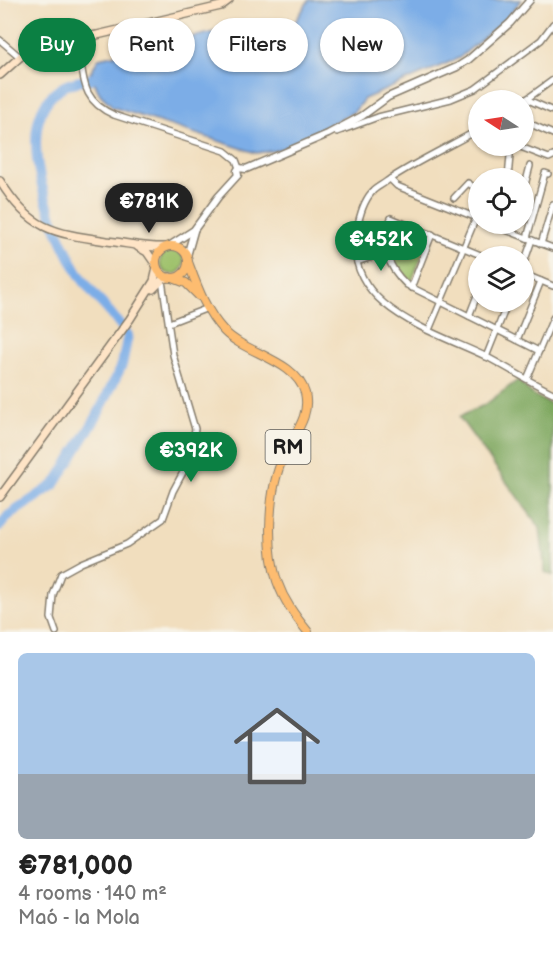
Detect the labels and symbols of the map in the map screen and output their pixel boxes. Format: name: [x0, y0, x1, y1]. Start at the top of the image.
north arrow: [468, 90, 534, 156]
pin: €781K: [107, 183, 191, 234]
pin: €452K: [339, 221, 423, 272]
road number: RM: [266, 430, 310, 464]
pin: €392K: [149, 432, 233, 483]

